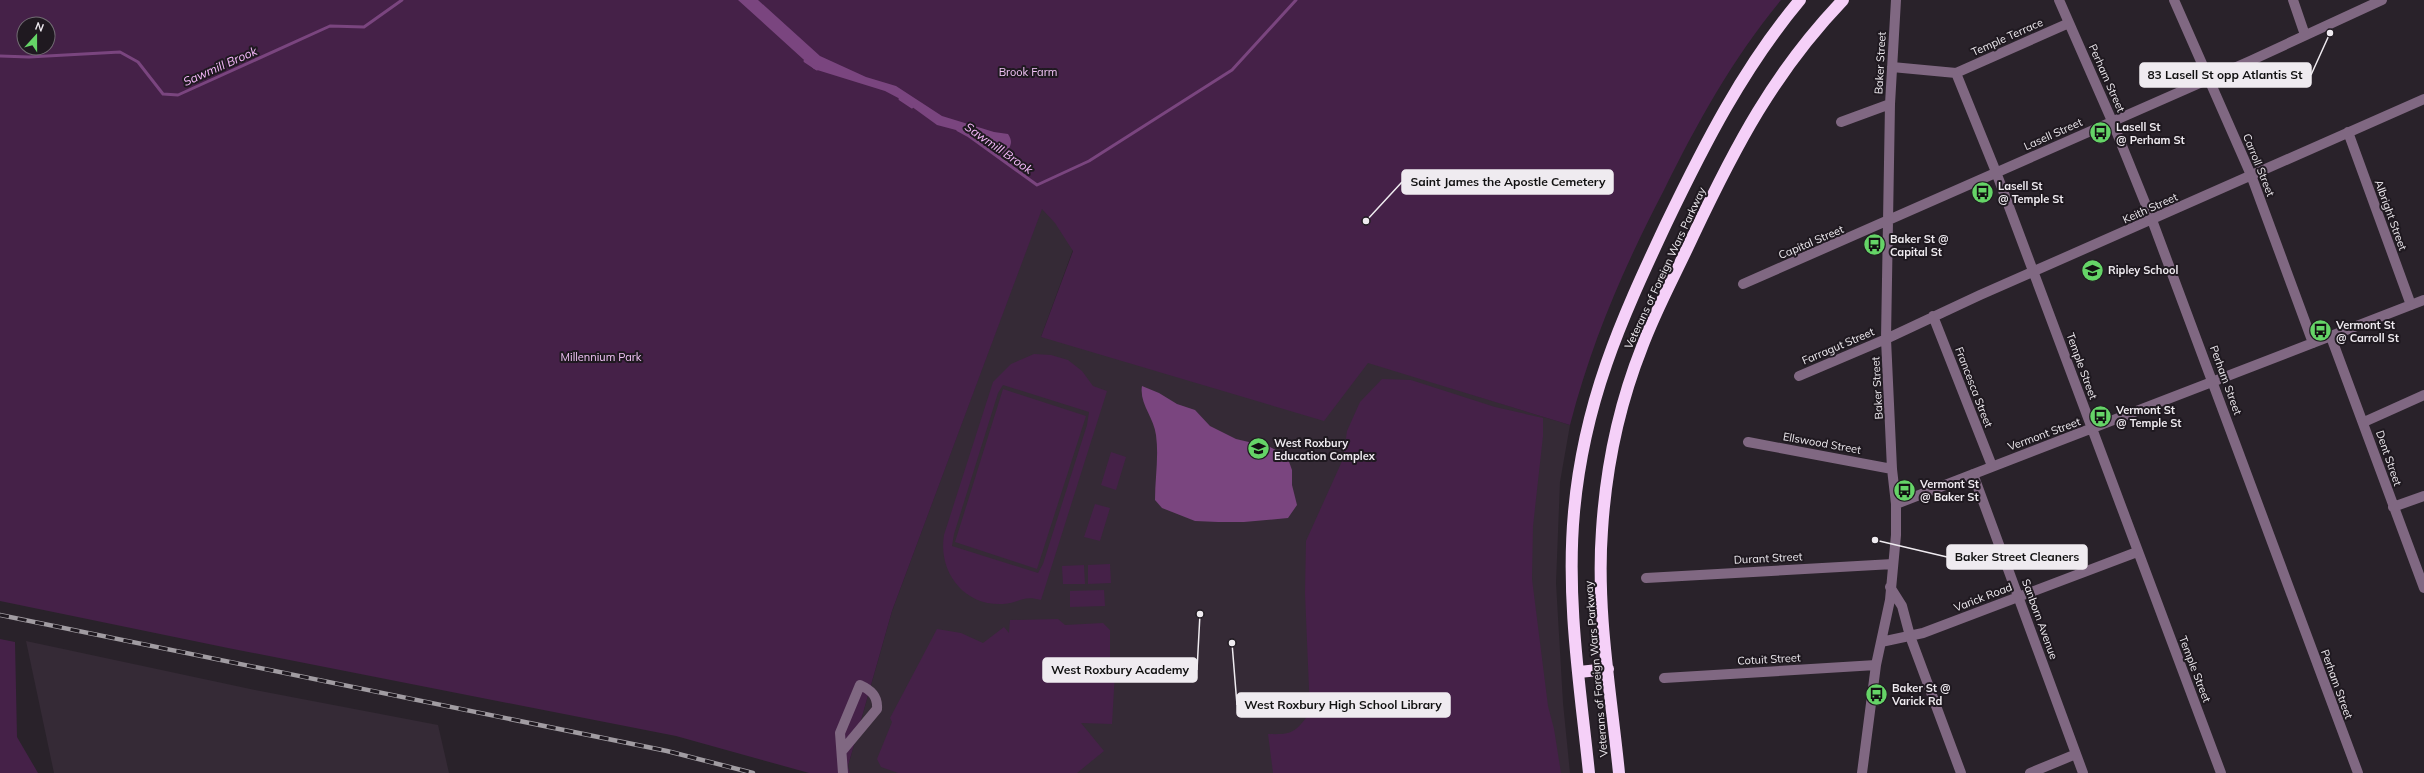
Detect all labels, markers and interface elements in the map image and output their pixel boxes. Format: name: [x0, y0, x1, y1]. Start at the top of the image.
street label: Temple Terrace: [1969, 15, 2045, 59]
north arrow: [16, 16, 56, 56]
text: N: [33, 19, 46, 35]
street label: Baker Street: [1871, 31, 1889, 95]
street label: Perham Street: [2086, 42, 2128, 114]
water label: Sawmill Brook: [181, 43, 260, 89]
callout: 83 Lasell St opp Atlantis St: [2140, 63, 2311, 87]
park label: Brook Farm: [999, 65, 1057, 79]
text: 83 Lasell St opp Atlantis St: [2147, 67, 2303, 82]
street label: Lasell Street: [2022, 115, 2085, 153]
water label: Sawmill Brook: [962, 119, 1037, 177]
bus stop icon: Lasell St @ Perham St: [2087, 120, 2113, 146]
place label: Lasell St @ Perham St: [2116, 120, 2185, 147]
street label: Carroll Street: [2240, 131, 2278, 199]
callout: Saint James the Apostle Cemetery: [1402, 170, 1613, 194]
text: Saint James the Apostle Cemetery: [1411, 174, 1606, 189]
street label: Albright Street: [2372, 178, 2410, 252]
bus stop icon: Lasell St @ Temple St: [1970, 179, 1996, 205]
place label: Lasell St @ Temple St: [1998, 179, 2063, 206]
street label: Veterans of Foreign Wars Parkway: [1621, 185, 1709, 351]
street label: Keith Street: [2120, 190, 2180, 226]
street label: Capital Street: [1776, 222, 1846, 262]
bus stop icon: Baker St @ Capital St: [1862, 232, 1888, 258]
place label: Baker St @ Capital St: [1890, 232, 1949, 259]
school or university icon: Ripley School: [2079, 257, 2105, 283]
place label: Ripley School: [2108, 263, 2179, 277]
bus stop icon: Vermont St @ Carroll St: [2308, 318, 2334, 344]
place label: Vermont St @ Carroll St: [2335, 318, 2399, 345]
street label: Farragut Street: [1800, 324, 1876, 368]
street label: Temple Street: [2063, 331, 2101, 401]
street label: Perham Street: [2207, 343, 2245, 417]
street label: Francesca Street: [1952, 345, 1996, 429]
park label: Millennium Park: [561, 350, 642, 364]
street label: Baker Street: [1868, 356, 1886, 420]
bus stop icon: Vermont St @ Temple St: [2087, 403, 2113, 429]
place label: Vermont St @ Temple St: [2115, 403, 2181, 430]
street label: Vermont Street: [2006, 414, 2082, 454]
street label: Dent Street: [2373, 428, 2405, 488]
street label: Ellswood Street: [1782, 429, 1862, 457]
school or university icon: West Roxbury Education Complex: [1246, 436, 1272, 462]
place label: West Roxbury Education Complex: [1274, 436, 1376, 463]
bus stop icon: Vermont St @ Baker St: [1892, 477, 1918, 503]
place label: Vermont St @ Baker St: [1919, 477, 1979, 504]
callout: Baker Street Cleaners: [1947, 545, 2087, 569]
street label: Durant Street: [1733, 549, 1803, 567]
text: Baker Street Cleaners: [1955, 549, 2079, 564]
street label: Sanborn Avenue: [2019, 577, 2061, 661]
street label: Varick Road: [1952, 579, 2014, 615]
street label: Veterans of Foreign Wars Parkway: [1581, 580, 1611, 758]
street label: Temple Street: [2176, 634, 2214, 704]
street label: Perham Street: [2318, 647, 2356, 721]
street label: Cotuit Street: [1737, 650, 1801, 668]
callout: West Roxbury Academy: [1043, 658, 1197, 682]
text: West Roxbury Academy: [1051, 662, 1189, 677]
bus stop icon: Baker St @ Varick Rd: [1864, 681, 1890, 707]
place label: Baker St @ Varick Rd: [1891, 681, 1951, 708]
callout: West Roxbury High School Library: [1237, 693, 1450, 717]
text: West Roxbury High School Library: [1244, 697, 1442, 712]

